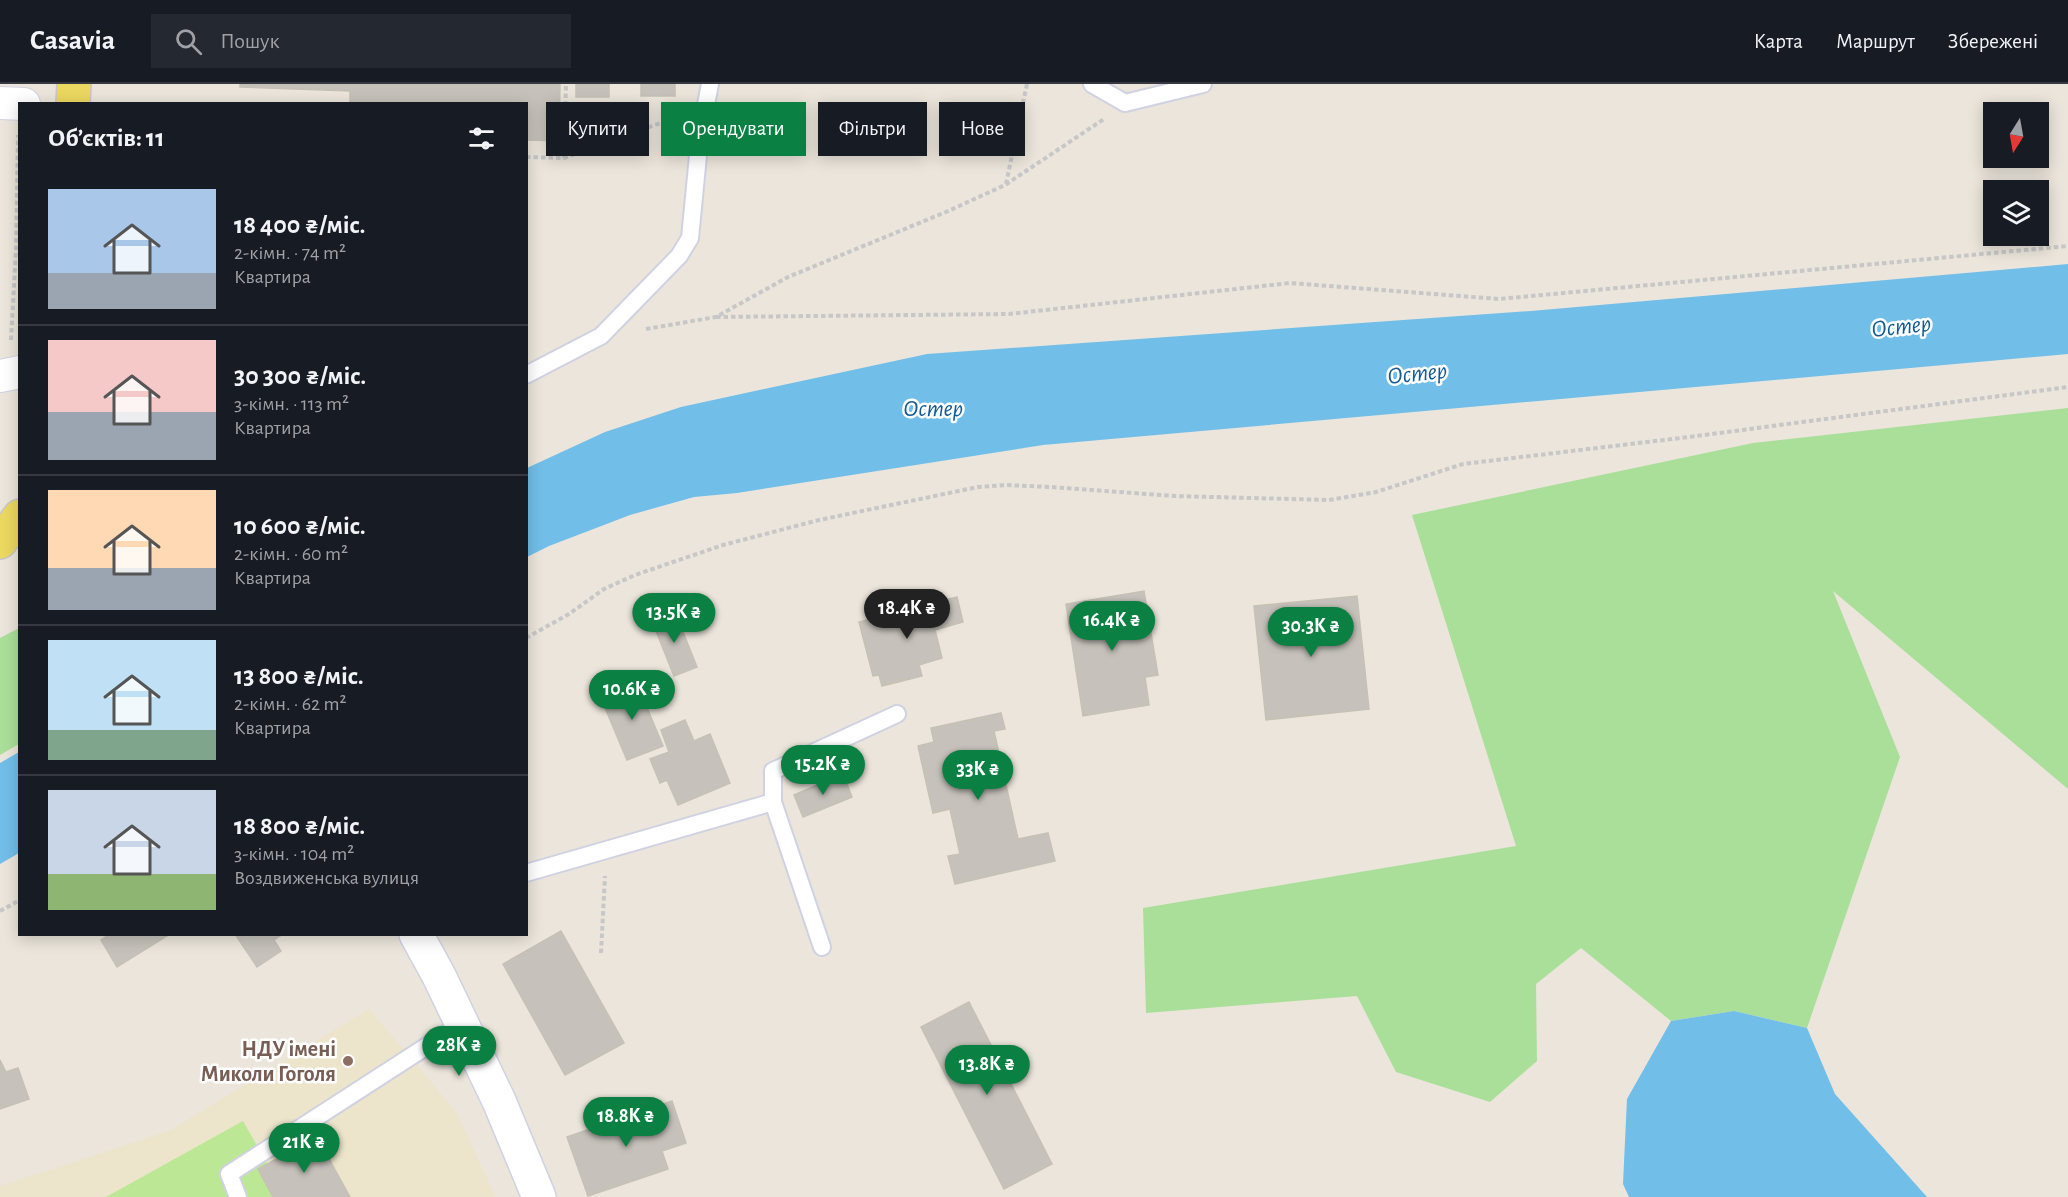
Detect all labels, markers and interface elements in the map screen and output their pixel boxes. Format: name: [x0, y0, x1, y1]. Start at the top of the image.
search box: [151, 14, 571, 68]
icon: search: [172, 25, 205, 58]
text: Casavia: [30, 27, 115, 55]
text: Пошук: [220, 30, 280, 52]
text: Карта: [1754, 31, 1803, 52]
text: Маршрут: [1836, 31, 1915, 52]
text: Збережені: [1948, 31, 2038, 52]
chip: Купити: [546, 102, 649, 156]
chip: Орендувати: [661, 102, 806, 156]
chip: Фільтри: [818, 102, 927, 156]
chip: Нове: [939, 102, 1025, 156]
north arrow: [1983, 102, 2049, 168]
map controls: [1983, 102, 2049, 246]
icon: filters: [465, 122, 498, 155]
text: Об’єктів: 11: [48, 125, 165, 151]
button: layers: [1983, 180, 2049, 246]
text: 18 400 ₴/міс.: [234, 212, 365, 238]
icon: home: [96, 213, 168, 285]
text: 2-кімн. · 74 m²: [234, 243, 346, 263]
text: Квартира: [234, 267, 311, 287]
water label: Остер: [1870, 312, 1932, 342]
water label: Остер: [1386, 359, 1448, 389]
text: 30 300 ₴/міс.: [234, 363, 366, 389]
icon: home: [96, 364, 168, 436]
text: 3-кімн. · 113 m²: [234, 394, 349, 414]
water label: Остер: [903, 397, 963, 421]
text: Квартира: [234, 418, 311, 438]
text: 10 600 ₴/міс.: [234, 513, 366, 539]
icon: home: [96, 514, 168, 586]
text: 2-кімн. · 60 m²: [234, 544, 348, 564]
text: Квартира: [234, 568, 311, 588]
pin: 18.4K ₴: [852, 589, 962, 640]
pin: 13.5K ₴: [619, 593, 729, 644]
text: 18.4K ₴: [878, 598, 936, 618]
pin: 16.4K ₴: [1057, 601, 1167, 652]
text: 13.5K ₴: [646, 602, 702, 622]
pin: 30.3K ₴: [1256, 607, 1366, 658]
text: 16.4K ₴: [1083, 610, 1141, 630]
text: 30.3K ₴: [1282, 616, 1340, 636]
text: 13 800 ₴/міс.: [234, 663, 364, 689]
icon: home: [96, 664, 168, 736]
pin: 10.6K ₴: [577, 670, 687, 721]
text: 10.6K ₴: [603, 679, 661, 699]
text: 2-кімн. · 62 m²: [234, 694, 346, 714]
text: Квартира: [234, 718, 311, 738]
pin: 15.2K ₴: [768, 745, 878, 796]
pin: 33K ₴: [936, 750, 1020, 801]
text: 15.2K ₴: [795, 754, 851, 774]
text: 33K ₴: [956, 759, 1000, 779]
text: 18 800 ₴/міс.: [234, 813, 365, 839]
icon: home: [96, 814, 168, 886]
text: 3-кімн. · 104 m²: [234, 844, 354, 864]
text: Воздвиженська вулиця: [234, 868, 419, 888]
pin: 28K ₴: [417, 1026, 501, 1077]
text: 28K ₴: [436, 1035, 482, 1055]
place label: НДУ імені Миколи Гоголя: [201, 1038, 336, 1085]
pin: 13.8K ₴: [932, 1045, 1042, 1096]
marker: НДУ імені Миколи Гоголя: [341, 1054, 355, 1068]
text: 13.8K ₴: [959, 1054, 1015, 1074]
pin: 18.8K ₴: [571, 1097, 681, 1148]
text: 18.8K ₴: [597, 1106, 655, 1126]
pin: 21K ₴: [262, 1123, 346, 1174]
text: 21K ₴: [283, 1132, 325, 1152]

